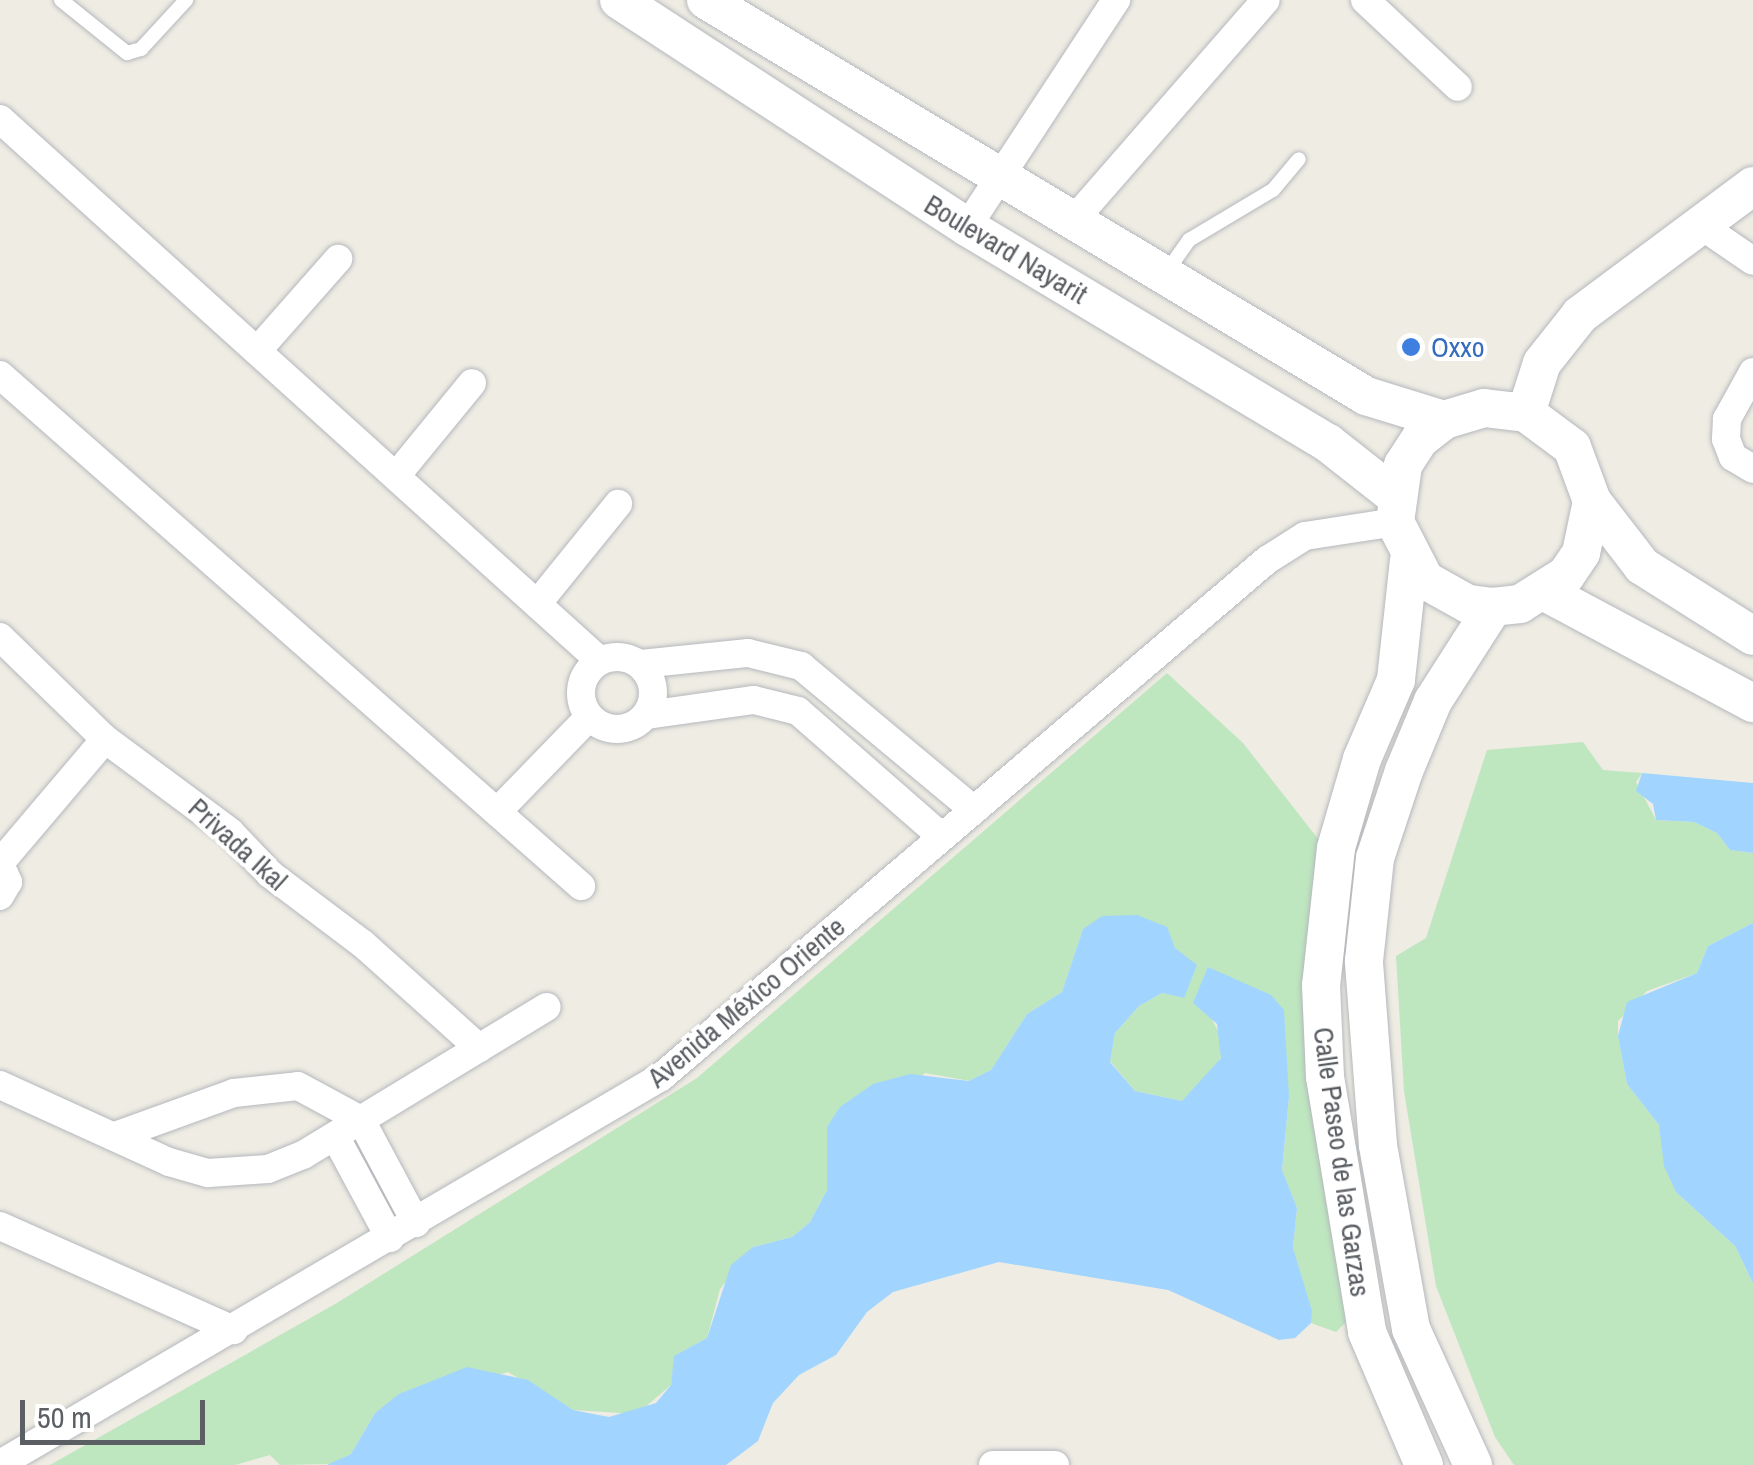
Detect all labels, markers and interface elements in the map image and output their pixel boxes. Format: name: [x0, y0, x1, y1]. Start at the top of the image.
street label: Boulevard Nayarit: [919, 187, 1093, 311]
place label: Oxxo: [1431, 330, 1485, 364]
marker: Oxxo: [1400, 336, 1422, 358]
street label: Privada Ikal: [182, 791, 294, 897]
street label: Avenida México Oriente: [641, 910, 851, 1094]
street label: Calle Paseo de las Garzas: [1306, 1025, 1378, 1299]
scale bar: [25, 1380, 210, 1442]
text: 50 m: [37, 1397, 92, 1437]

